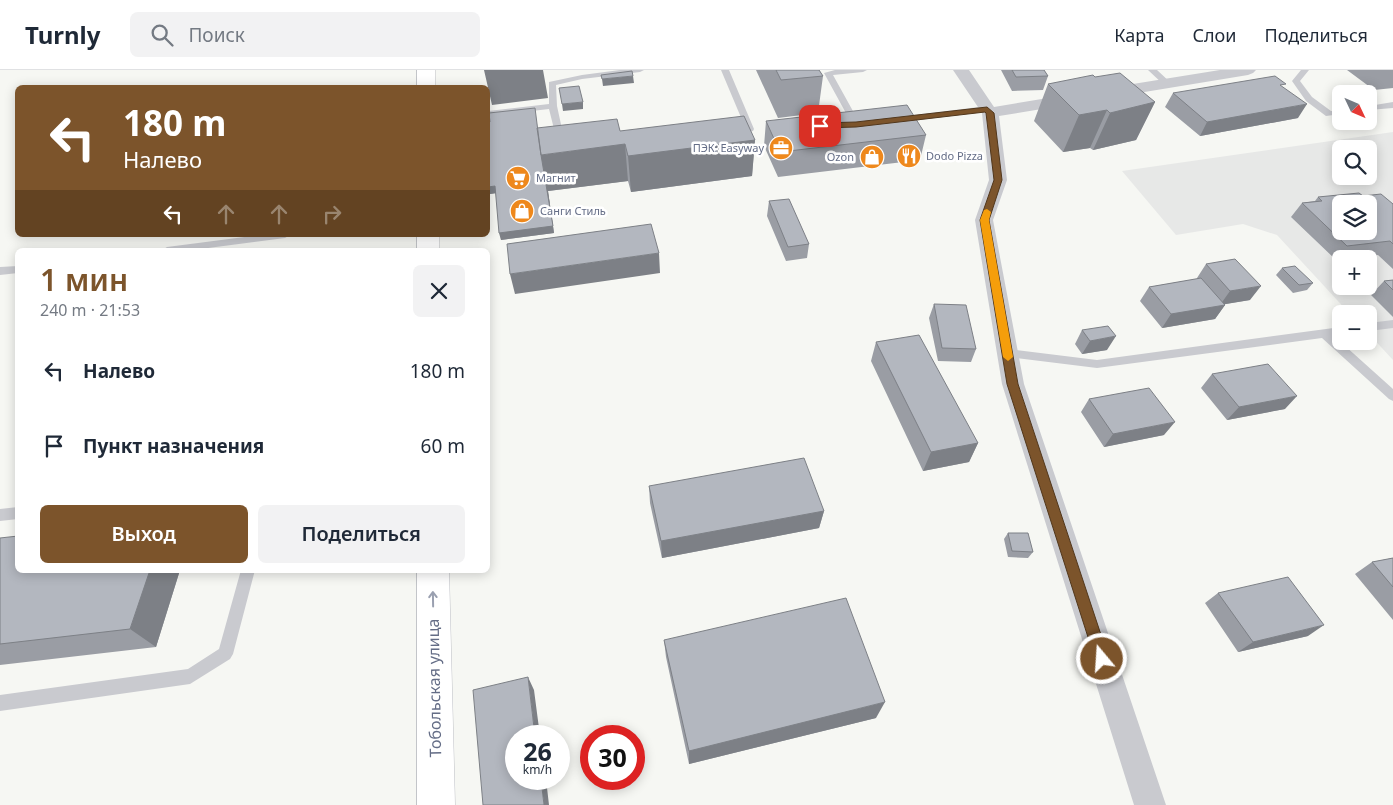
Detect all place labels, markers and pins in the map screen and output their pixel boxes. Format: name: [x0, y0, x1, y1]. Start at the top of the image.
pin: [799, 105, 841, 147]
office icon: ПЭК: Easyway: [768, 135, 794, 161]
place label: ПЭК: Easyway: [693, 140, 764, 155]
restaurant icon: Dodo Pizza: [896, 143, 922, 169]
shop icon: Ozon: [859, 144, 885, 170]
place label: Dodo Pizza: [926, 148, 983, 163]
place label: Ozon: [827, 149, 854, 164]
supermarket icon: Магнит: [505, 165, 531, 191]
place label: Магнит: [536, 170, 576, 185]
shop icon: Санги Стиль: [509, 198, 535, 224]
place label: Санги Стиль: [540, 203, 606, 218]

